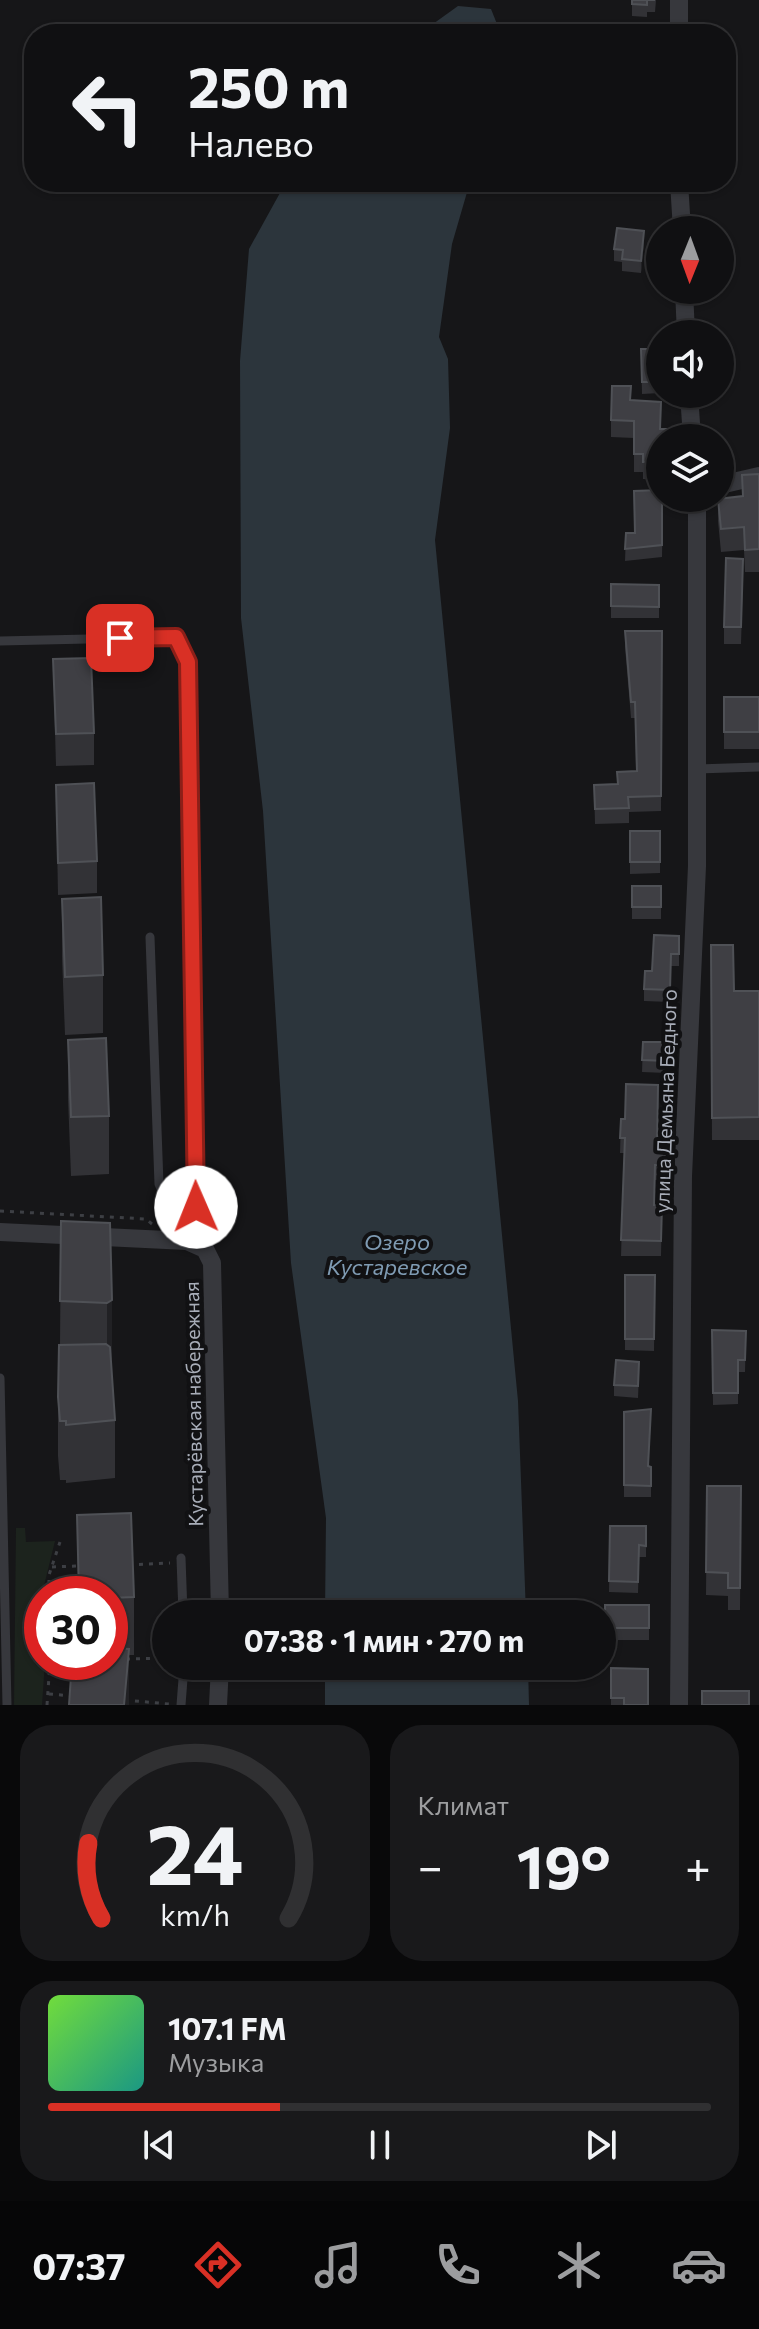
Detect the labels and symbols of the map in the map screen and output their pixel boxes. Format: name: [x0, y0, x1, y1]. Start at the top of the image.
north arrow: [646, 216, 734, 304]
pin: [86, 604, 154, 672]
street label: улица Демьяна Бедного: [649, 989, 681, 1213]
position arrow: [154, 1165, 238, 1249]
water label: Озеро Кустаревское: [327, 1228, 468, 1280]
street label: Кустарёвская набережная: [179, 1281, 207, 1527]
speed limit sign: 30: [24, 1576, 128, 1680]

